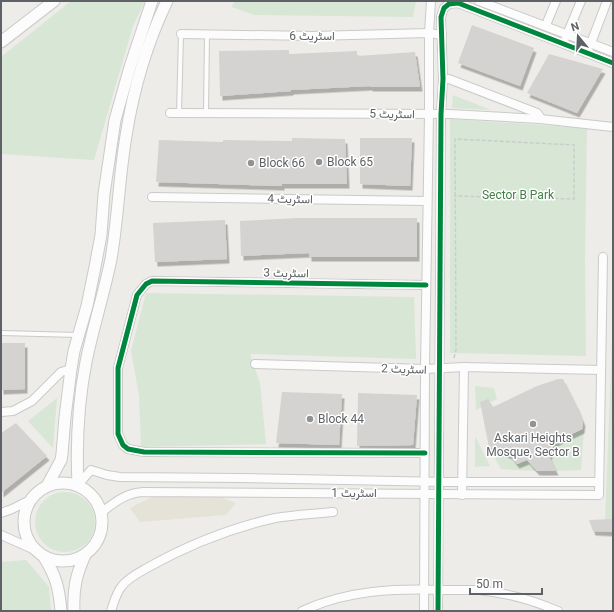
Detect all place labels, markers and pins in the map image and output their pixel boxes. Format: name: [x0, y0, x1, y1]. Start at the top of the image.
place label: Block 65: [327, 155, 373, 169]
place label: Block 66: [259, 156, 305, 170]
marker: Block 65: [314, 157, 324, 167]
marker: Block 66: [246, 158, 256, 168]
place label: Block 44: [318, 412, 364, 426]
marker: Block 44: [305, 414, 315, 424]
marker: Askari Heights Mosque, Sector B: [528, 419, 538, 429]
place label: Askari Heights Mosque, Sector B: [486, 431, 580, 459]

